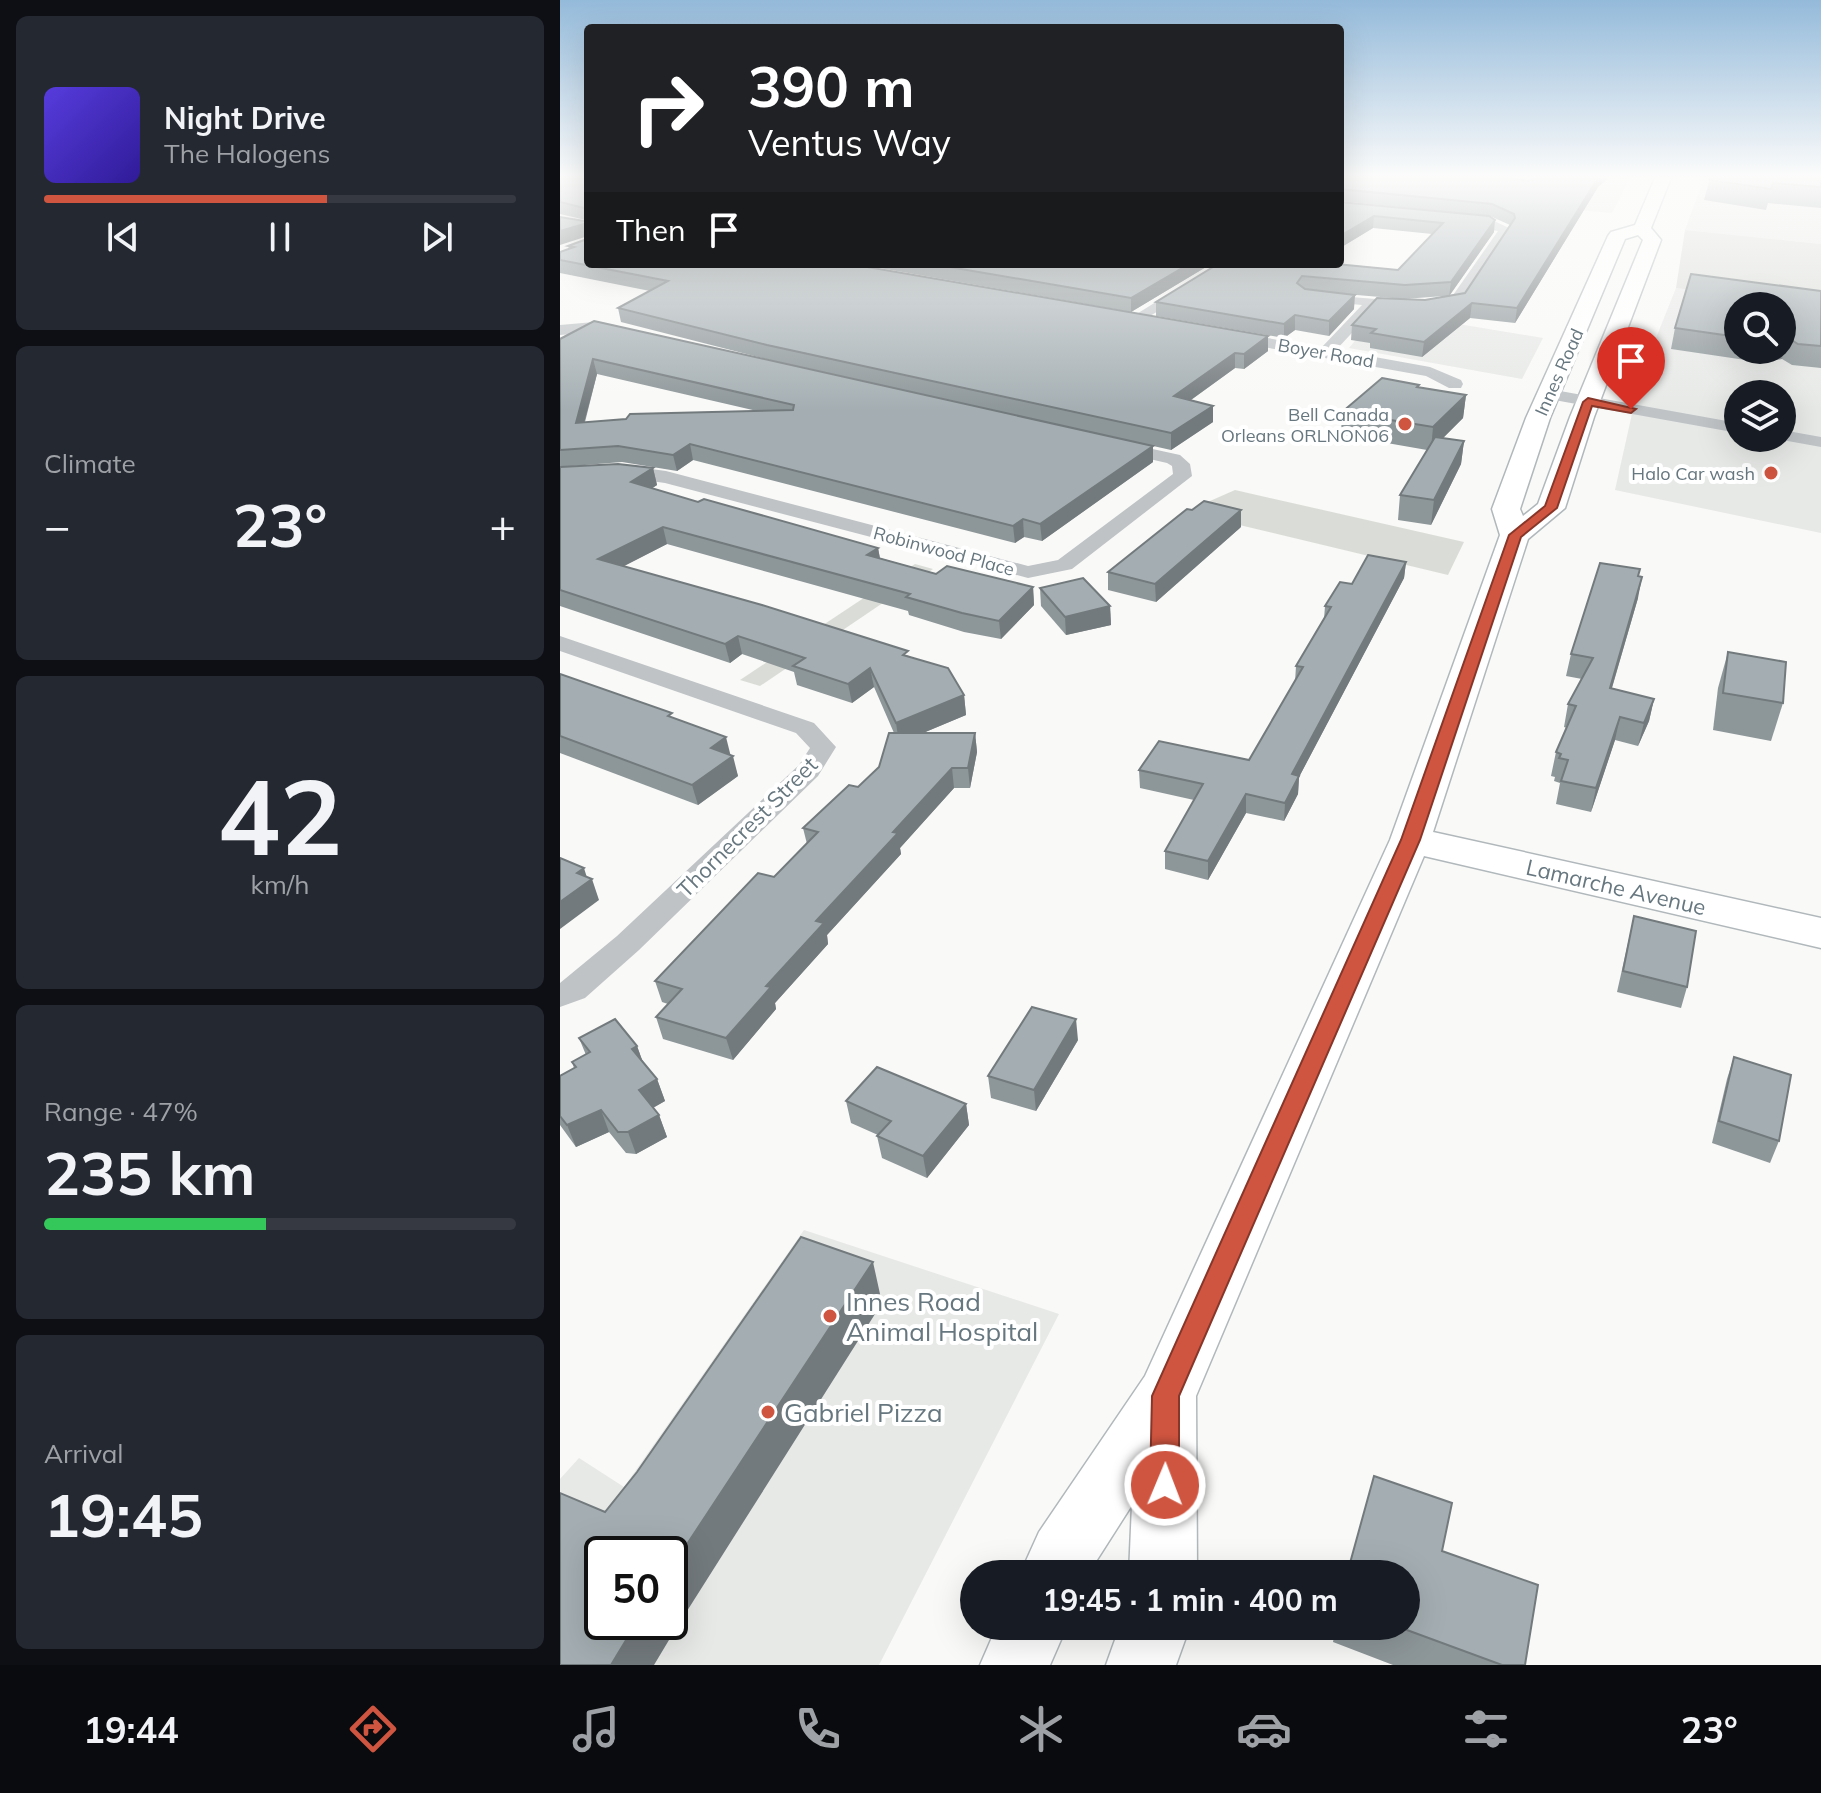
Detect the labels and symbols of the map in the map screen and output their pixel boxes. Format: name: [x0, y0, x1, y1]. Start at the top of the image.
street label: Innes Road: [1530, 325, 1588, 419]
pin: [1597, 327, 1665, 409]
street label: Boyer Road: [1276, 333, 1376, 373]
place label: Bell Canada Orleans ORLNON06: [1221, 403, 1389, 447]
marker: Bell Canada Orleans ORLNON06: [1396, 415, 1414, 433]
place label: Halo Car wash: [1631, 462, 1755, 485]
marker: Halo Car wash: [1762, 464, 1780, 482]
street label: Robinwood Place: [871, 521, 1017, 581]
street label: Thornecrest Street: [671, 751, 823, 903]
street label: Lamarche Avenue: [1523, 853, 1709, 921]
place label: Innes Road Animal Hospital: [846, 1285, 1038, 1348]
marker: Innes Road Animal Hospital: [821, 1307, 839, 1325]
place label: Gabriel Pizza: [784, 1396, 943, 1429]
marker: Gabriel Pizza: [759, 1403, 777, 1421]
position arrow: [1123, 1443, 1207, 1527]
speed limit sign: 50: [584, 1536, 688, 1640]

